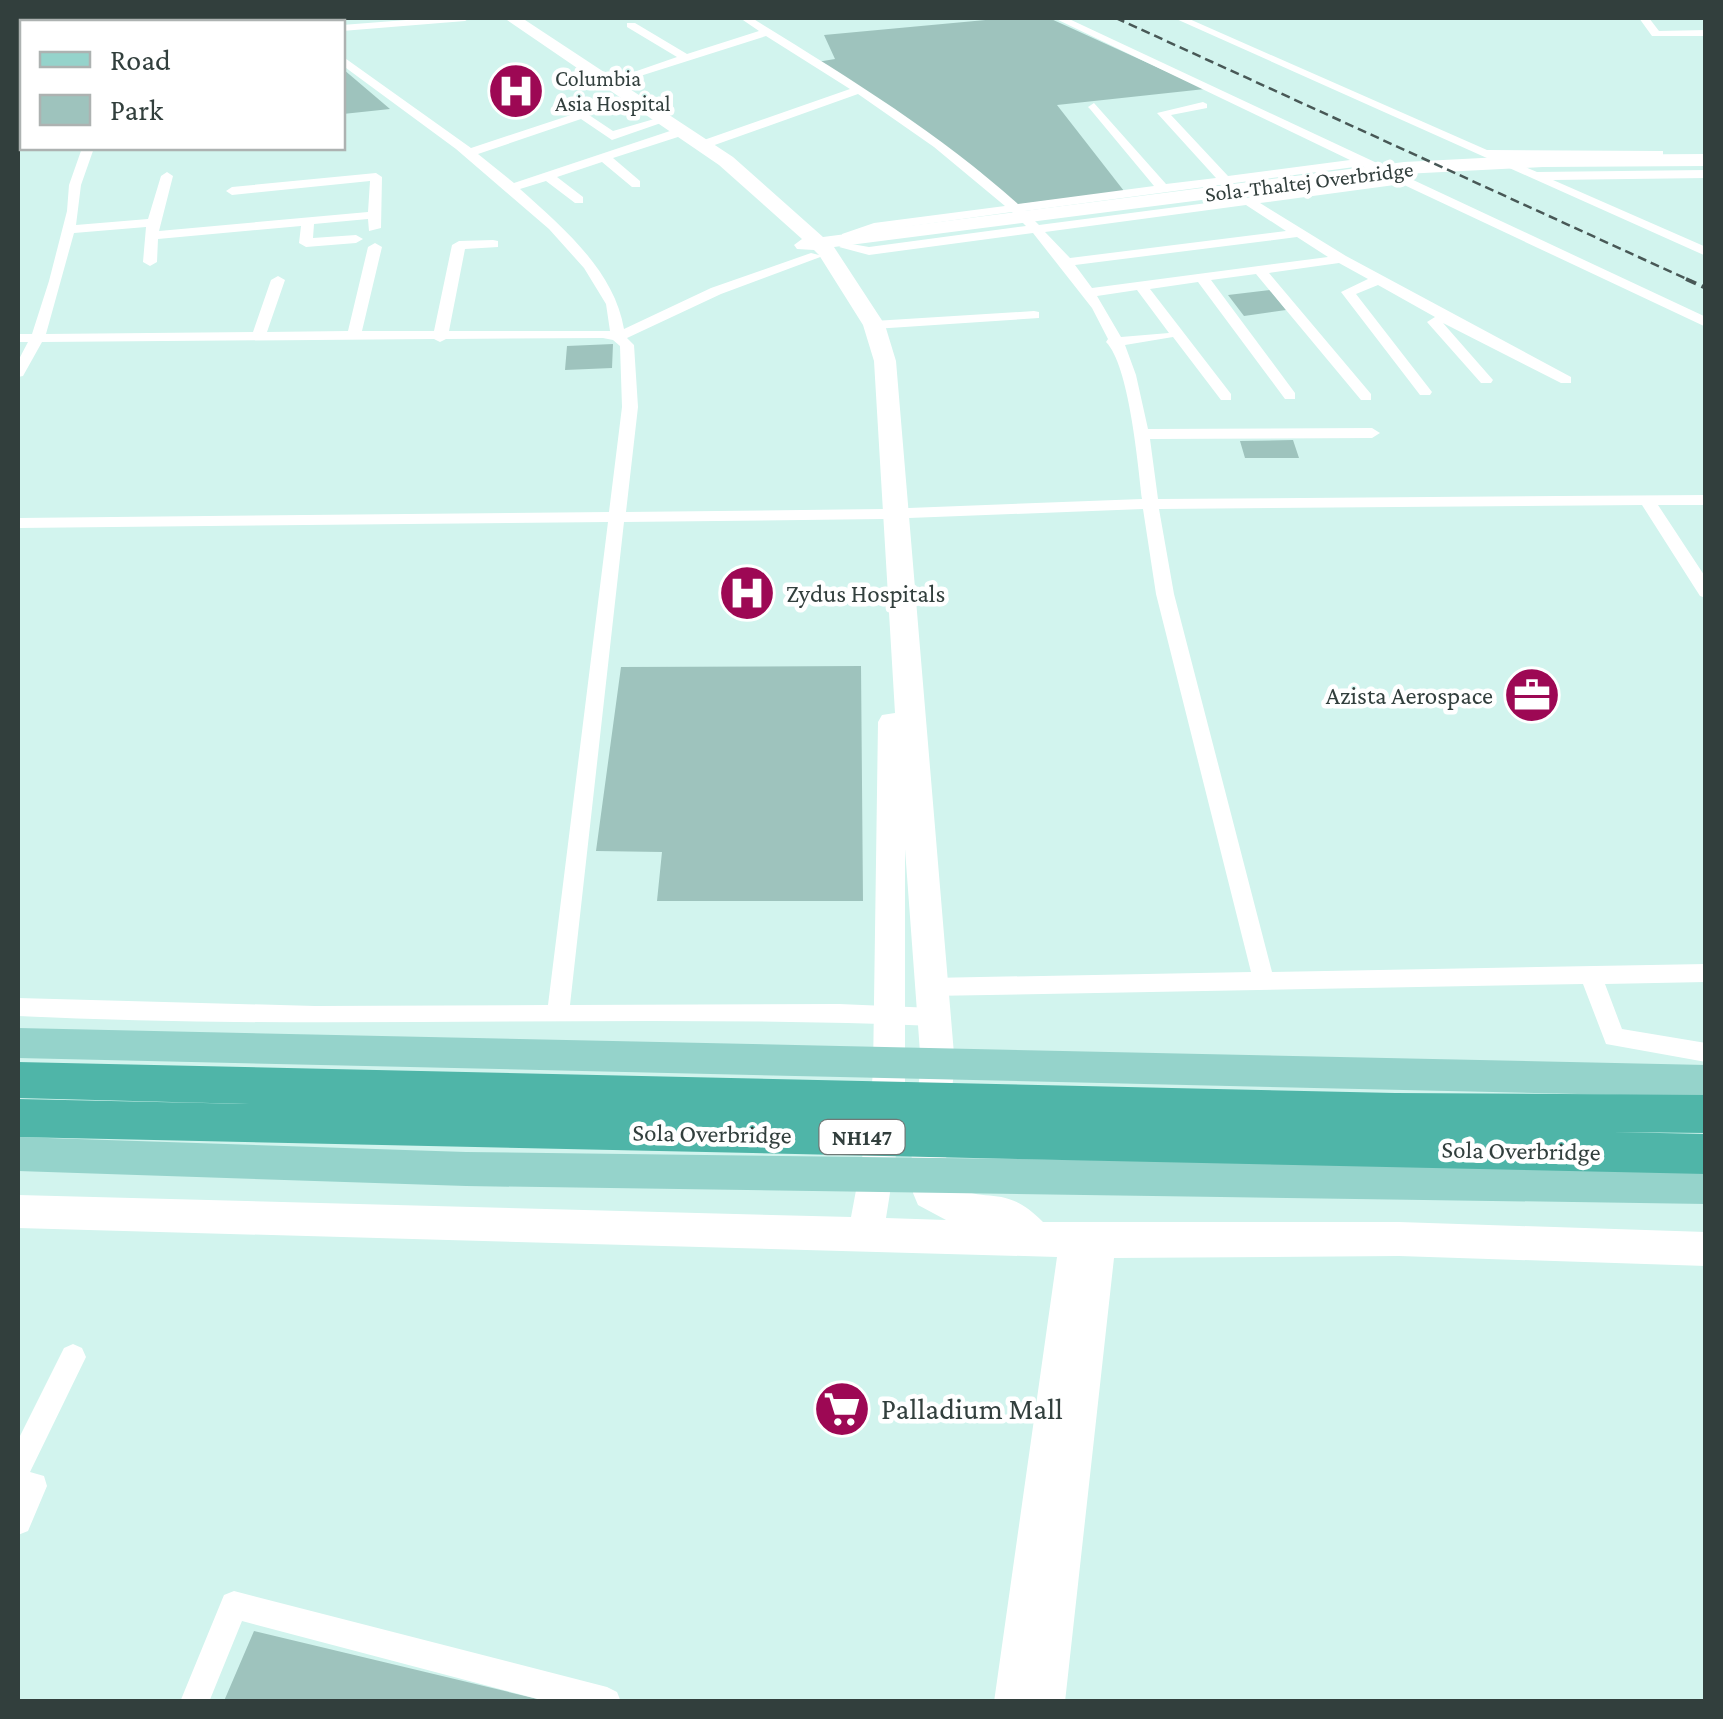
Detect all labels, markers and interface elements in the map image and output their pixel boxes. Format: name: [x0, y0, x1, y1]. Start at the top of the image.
legend: [20, 20, 345, 150]
text: Road: [110, 43, 171, 76]
hospital icon: Columbia Asia Hospital: [486, 61, 546, 121]
place label: Columbia Asia Hospital: [555, 66, 671, 116]
text: Park: [110, 93, 164, 126]
street label: Sola-Thaltej Overbridge: [1204, 156, 1415, 207]
hospital icon: Zydus Hospitals: [717, 563, 777, 623]
place label: Zydus Hospitals: [786, 580, 945, 608]
office icon: Azista Aerospace: [1502, 665, 1562, 725]
place label: Azista Aerospace: [1326, 682, 1493, 710]
street label: Sola Overbridge: [632, 1119, 792, 1149]
road number: NH147: [820, 1120, 904, 1154]
street label: Sola Overbridge: [1441, 1136, 1601, 1166]
supermarket icon: Palladium Mall: [812, 1379, 872, 1439]
place label: Palladium Mall: [881, 1392, 1063, 1425]

